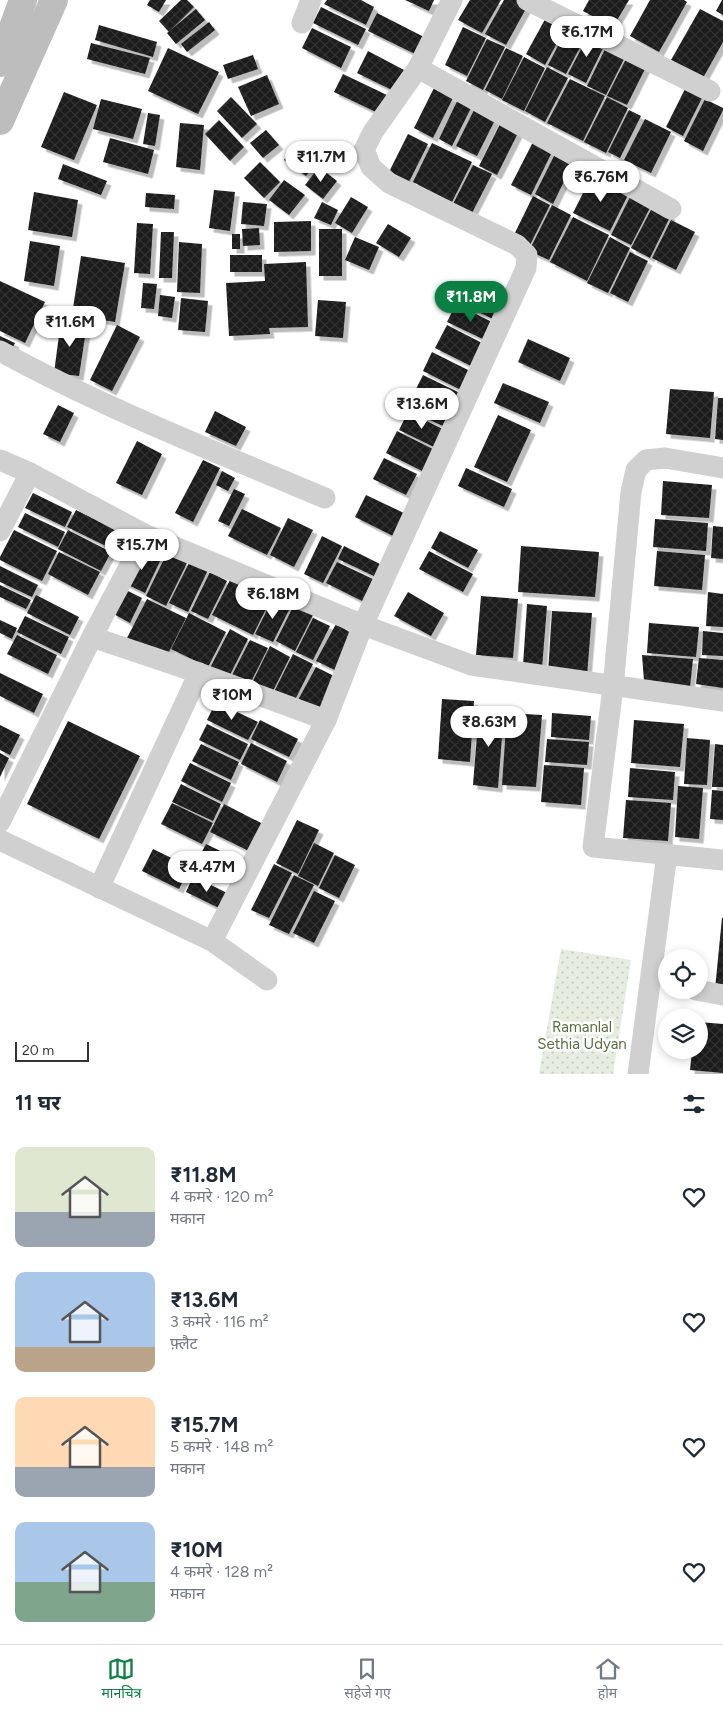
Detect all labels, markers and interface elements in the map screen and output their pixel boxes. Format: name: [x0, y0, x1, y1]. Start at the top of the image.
pin: ₹6.17M: [546, 15, 628, 58]
text: ₹6.17M: [561, 22, 613, 41]
pin: ₹11.7M: [280, 140, 362, 183]
text: ₹11.7M: [296, 147, 346, 166]
pin: ₹6.76M: [560, 160, 642, 203]
text: ₹6.76M: [574, 167, 628, 186]
pin: ₹11.8M: [430, 280, 512, 323]
text: ₹11.8M: [446, 287, 496, 306]
pin: ₹11.6M: [29, 306, 111, 348]
text: ₹11.6M: [45, 312, 95, 331]
pin: ₹13.6M: [381, 388, 463, 430]
text: ₹13.6M: [396, 394, 448, 413]
pin: ₹15.7M: [101, 528, 183, 571]
text: ₹15.7M: [116, 535, 168, 554]
pin: ₹6.18M: [232, 578, 314, 620]
text: ₹6.18M: [246, 584, 300, 603]
pin: ₹10M: [202, 678, 262, 721]
text: ₹10M: [212, 685, 252, 704]
pin: ₹8.63M: [448, 706, 530, 748]
text: ₹8.63M: [461, 712, 517, 731]
pin: ₹4.47M: [166, 850, 248, 893]
text: ₹4.47M: [179, 857, 235, 876]
map controls: [658, 949, 708, 1059]
button: locate: [658, 949, 708, 999]
button: layers: [658, 1009, 708, 1059]
park label: Ramanlal Sethia Udyan: [537, 1018, 627, 1053]
scale bar: [15, 1039, 89, 1062]
text: 20 m: [22, 1042, 54, 1059]
text: 11 घर: [15, 1090, 61, 1115]
icon: filters: [680, 1090, 708, 1118]
text: ₹11.8M: [170, 1162, 236, 1187]
icon: home: [55, 1167, 115, 1227]
icon: heart: [680, 1183, 708, 1211]
text: 4 कमरे · 120 m²: [170, 1187, 273, 1206]
text: मकान: [170, 1209, 205, 1228]
text: ₹13.6M: [170, 1287, 239, 1312]
icon: home: [55, 1292, 115, 1352]
icon: heart: [680, 1308, 708, 1336]
text: 3 कमरे · 116 m²: [170, 1312, 269, 1331]
text: फ़्लैट: [170, 1334, 198, 1353]
text: ₹15.7M: [170, 1412, 239, 1437]
icon: home: [55, 1417, 115, 1477]
icon: heart: [680, 1433, 708, 1461]
text: 5 कमरे · 148 m²: [170, 1437, 273, 1456]
text: मकान: [170, 1459, 205, 1478]
text: ₹10M: [170, 1537, 223, 1562]
icon: home: [55, 1542, 115, 1602]
icon: heart: [680, 1558, 708, 1586]
text: 4 कमरे · 128 m²: [170, 1562, 273, 1581]
text: मकान: [170, 1584, 205, 1603]
tab: मानचित्र: [101, 1655, 141, 1704]
tab: सहेजे गए: [344, 1655, 391, 1704]
tab: होम: [594, 1655, 622, 1704]

